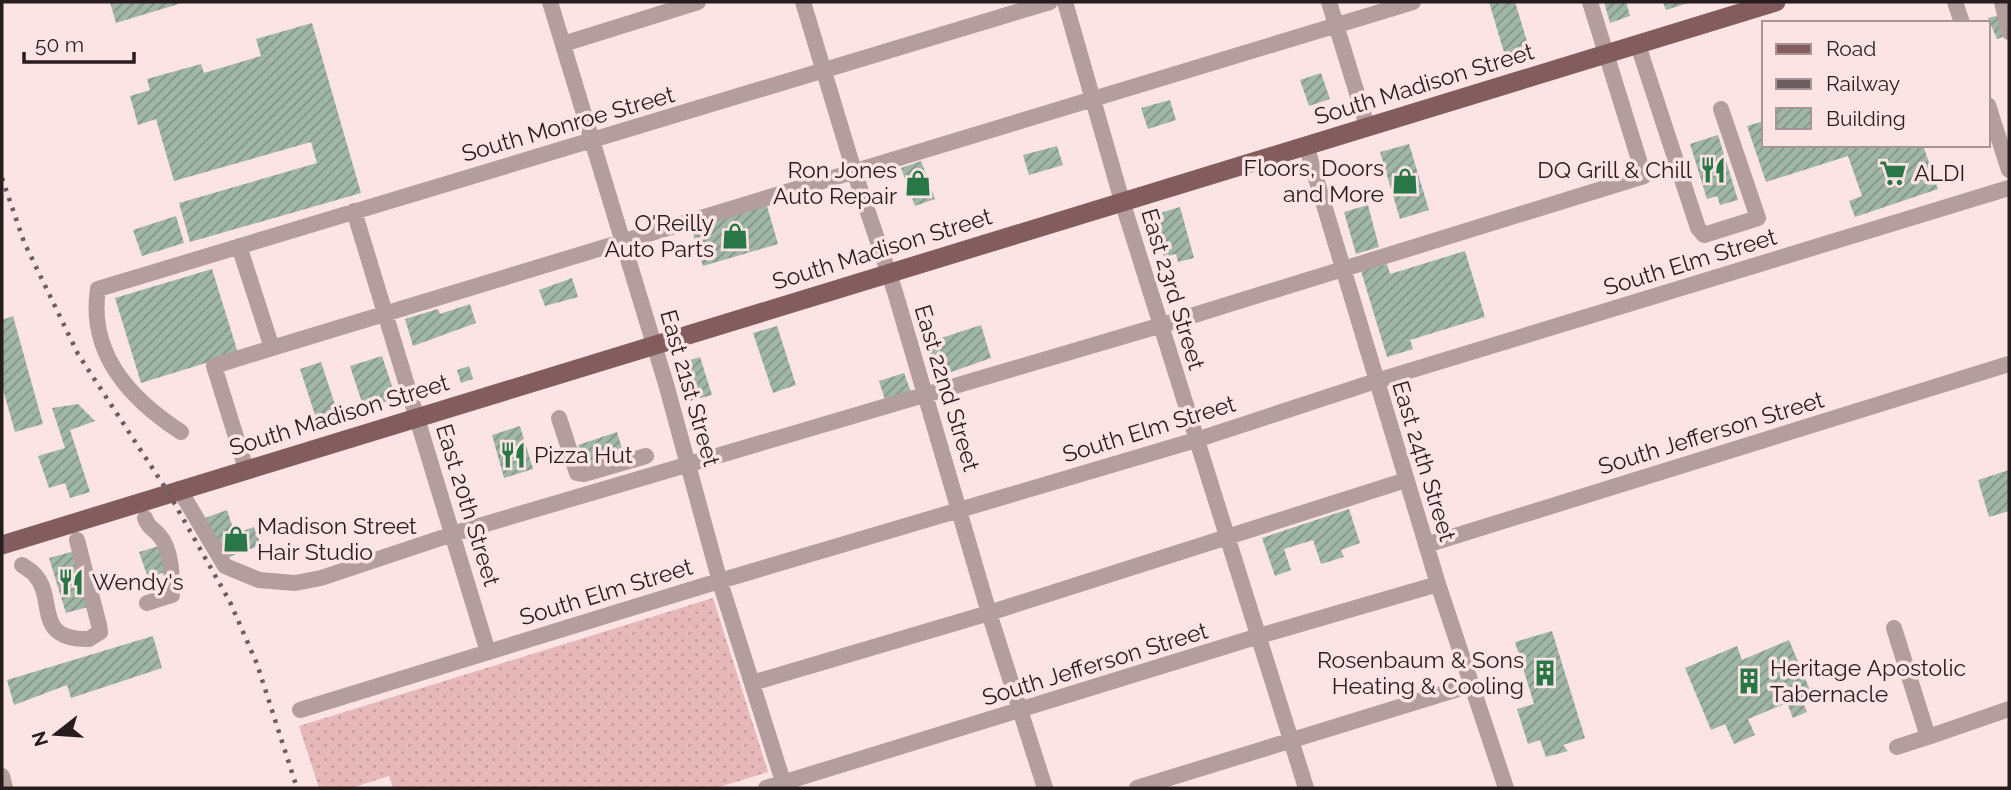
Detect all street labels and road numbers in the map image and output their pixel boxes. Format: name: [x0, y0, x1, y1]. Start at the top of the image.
street label: South Madison Street: [1311, 37, 1537, 130]
street label: South Monroe Street: [458, 80, 678, 167]
street label: South Madison Street: [769, 202, 995, 295]
street label: East 23rd Street: [1136, 205, 1211, 373]
street label: South Elm Street: [1600, 222, 1780, 301]
street label: East 22nd Street: [909, 301, 986, 475]
street label: East 21st Street: [655, 307, 726, 469]
street label: South Madison Street: [226, 368, 452, 461]
street label: East 24th Street: [1387, 377, 1462, 545]
street label: South Jefferson Street: [1595, 385, 1827, 480]
street label: South Elm Street: [1059, 389, 1239, 468]
street label: East 20th Street: [431, 421, 506, 589]
street label: South Elm Street: [516, 552, 696, 631]
street label: South Jefferson Street: [979, 616, 1211, 711]

